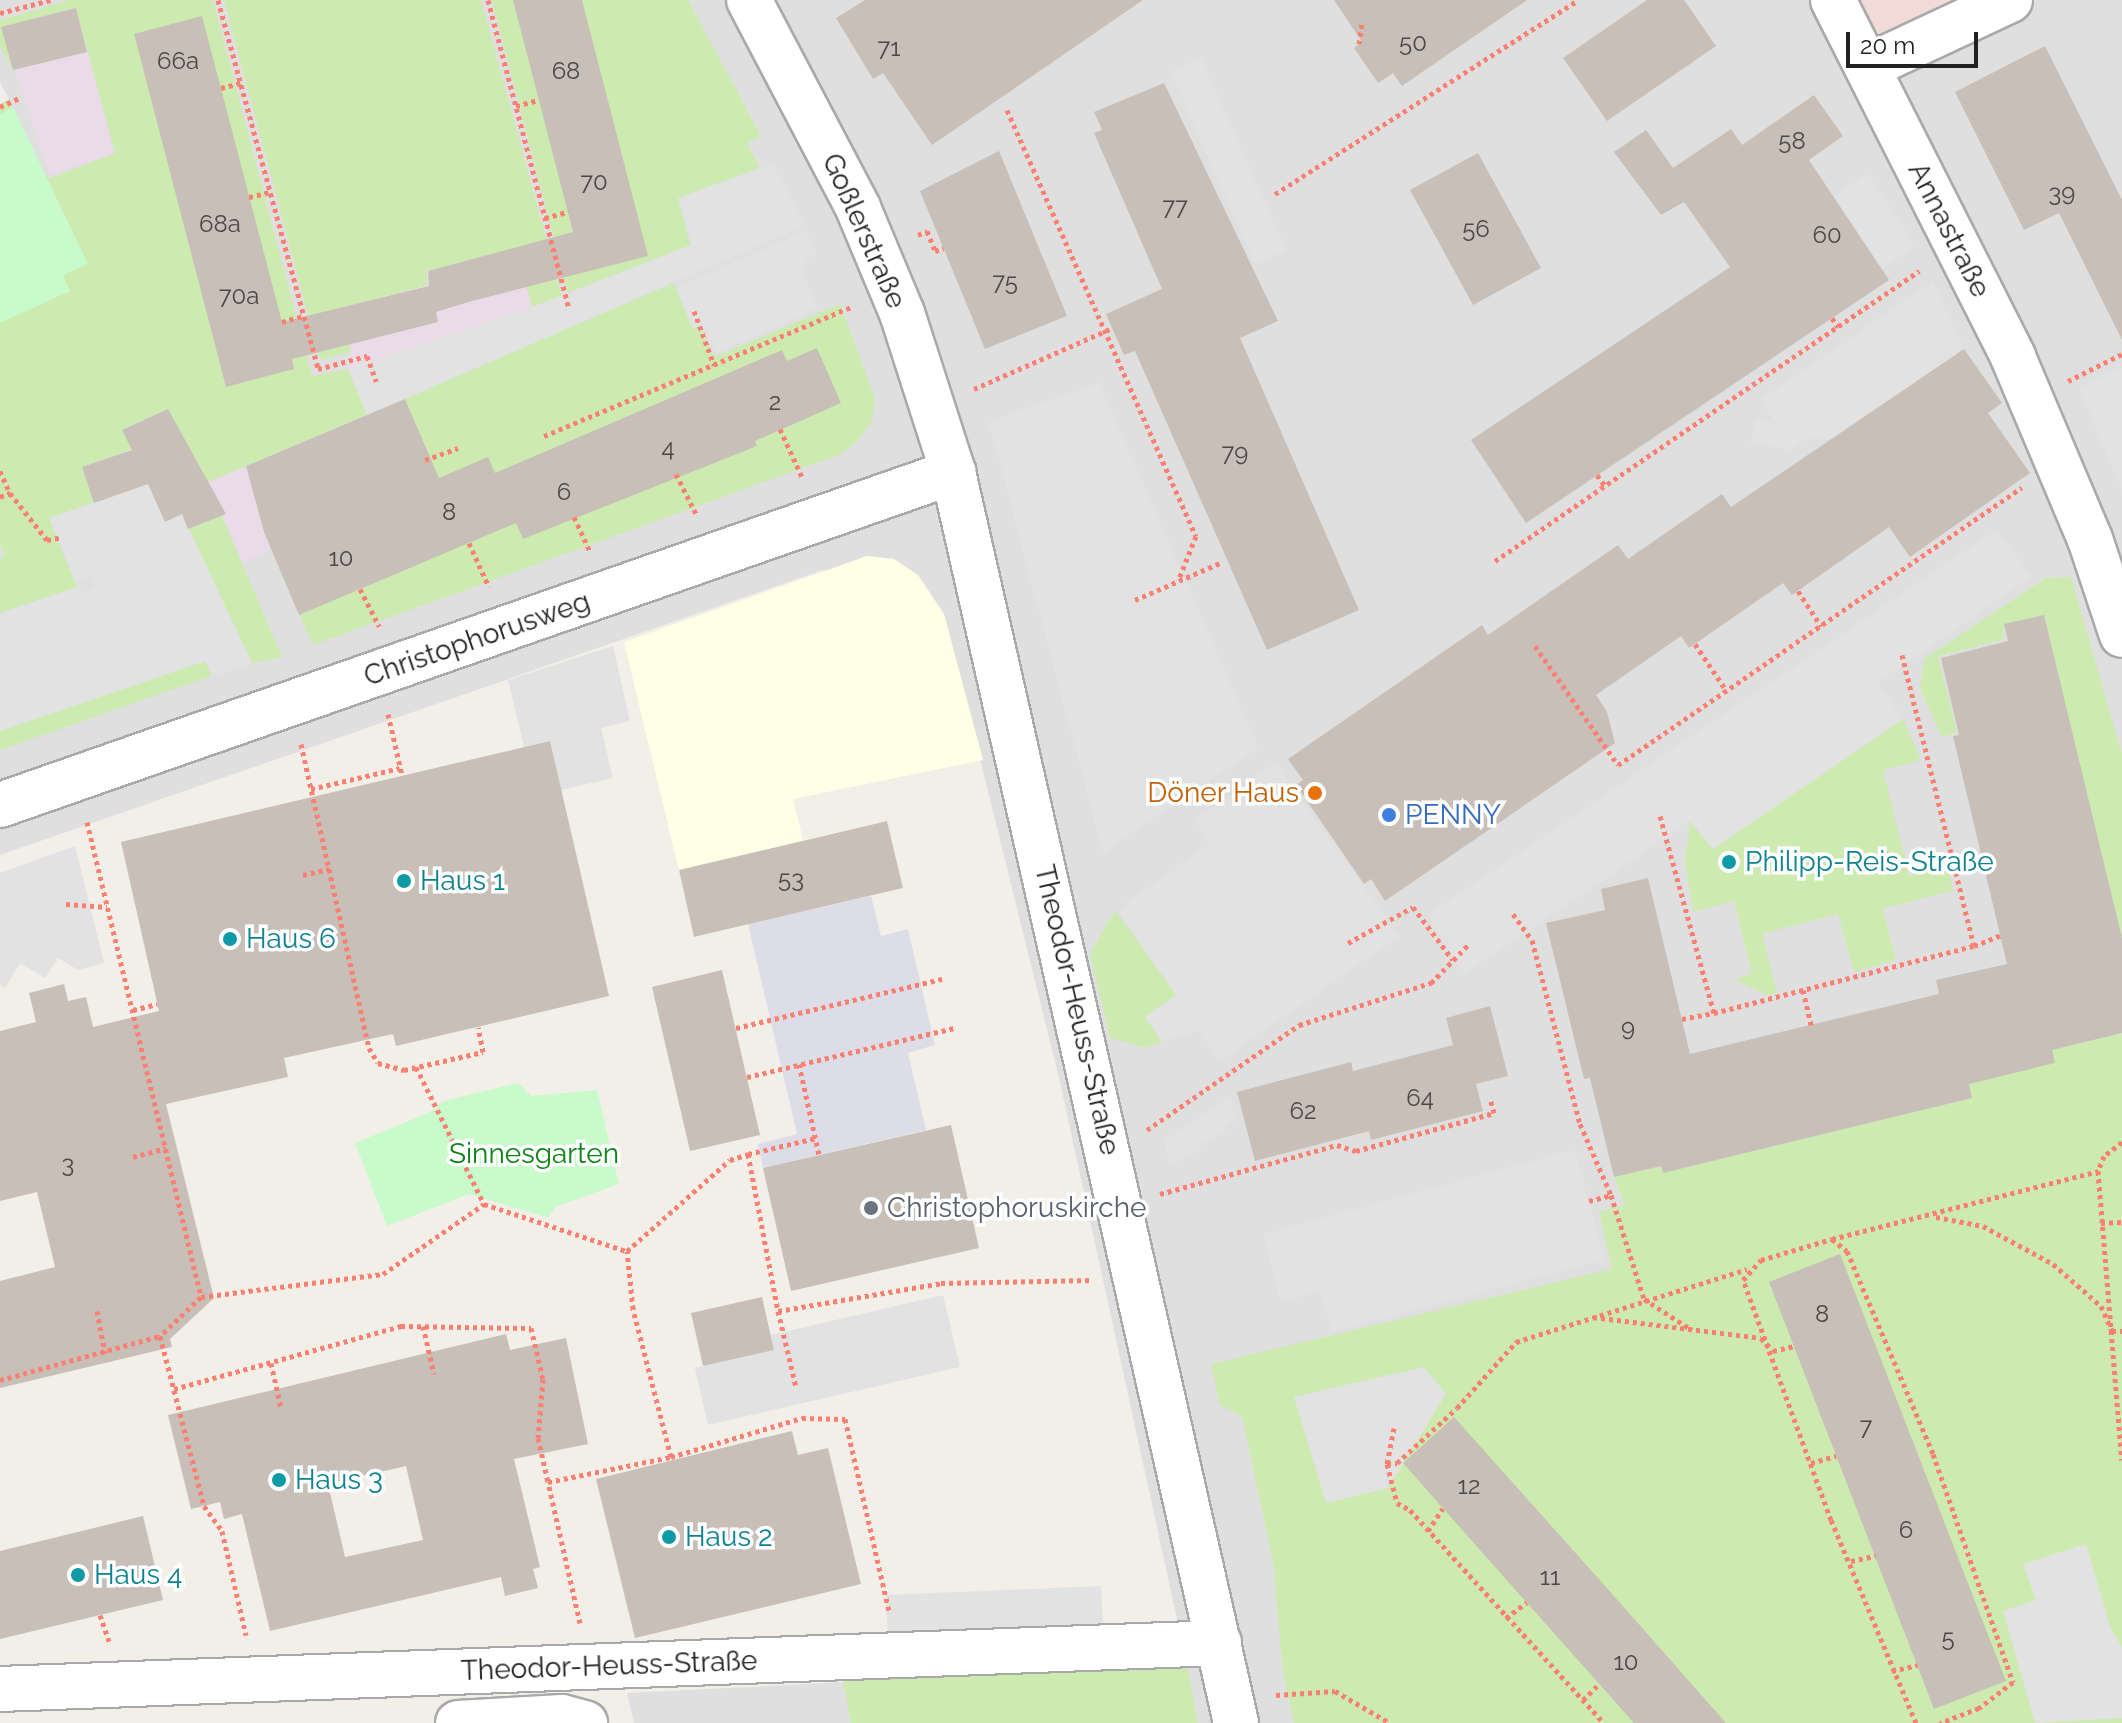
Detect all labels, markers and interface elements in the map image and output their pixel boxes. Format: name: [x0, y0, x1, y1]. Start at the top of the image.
scale bar: [1850, 16, 1982, 66]
house number: 50: [1399, 29, 1427, 57]
text: 20 m: [1860, 31, 1915, 60]
house number: 71: [877, 34, 901, 62]
house number: 66a: [157, 47, 199, 75]
house number: 68: [552, 57, 580, 85]
house number: 58: [1778, 127, 1806, 155]
street label: Goßlerstraße: [815, 148, 913, 314]
street label: Annastraße: [1901, 157, 1997, 303]
house number: 70: [580, 168, 608, 196]
house number: 39: [2049, 179, 2075, 207]
house number: 77: [1162, 193, 1188, 221]
house number: 68a: [199, 210, 241, 238]
house number: 56: [1462, 215, 1490, 243]
house number: 60: [1812, 221, 1842, 249]
house number: 75: [992, 268, 1018, 296]
house number: 70a: [219, 282, 259, 310]
house number: 2: [769, 388, 781, 416]
house number: 4: [661, 434, 675, 462]
house number: 79: [1222, 439, 1248, 467]
house number: 6: [557, 478, 571, 506]
house number: 8: [442, 498, 456, 526]
house number: 10: [329, 544, 353, 572]
street label: Christophorusweg: [360, 585, 594, 693]
place label: Döner Haus: [1147, 776, 1299, 810]
marker: Döner Haus: [1306, 784, 1324, 802]
place label: PENNY: [1405, 798, 1501, 832]
marker: PENNY: [1380, 806, 1398, 824]
place label: Philipp-Reis-Straße: [1745, 845, 1994, 879]
marker: Philipp-Reis-Straße: [1720, 853, 1738, 871]
street label: Theodor-Heuss-Straße: [1027, 862, 1127, 1158]
place label: Haus 1: [420, 864, 505, 898]
house number: 53: [778, 865, 804, 893]
marker: Haus 1: [395, 872, 413, 890]
place label: Haus 6: [246, 922, 336, 956]
marker: Haus 6: [221, 930, 239, 948]
house number: 9: [1621, 1014, 1635, 1042]
house number: 64: [1406, 1084, 1434, 1112]
house number: 62: [1290, 1097, 1316, 1125]
park label: Sinnesgarten: [449, 1137, 619, 1171]
house number: 3: [62, 1150, 74, 1178]
place label: Christophoruskirche: [887, 1191, 1146, 1225]
marker: Christophoruskirche: [862, 1199, 880, 1217]
house number: 8: [1815, 1300, 1829, 1328]
house number: 7: [1860, 1413, 1872, 1441]
place label: Haus 3: [295, 1463, 383, 1497]
marker: Haus 3: [270, 1471, 288, 1489]
house number: 12: [1458, 1472, 1480, 1500]
house number: 6: [1899, 1516, 1913, 1544]
place label: Haus 2: [685, 1520, 773, 1554]
marker: Haus 2: [660, 1528, 678, 1546]
place label: Haus 4: [94, 1558, 182, 1592]
house number: 11: [1540, 1563, 1560, 1591]
marker: Haus 4: [69, 1566, 87, 1584]
house number: 5: [1941, 1624, 1955, 1652]
street label: Theodor-Heuss-Straße: [460, 1644, 758, 1688]
house number: 10: [1614, 1648, 1638, 1676]

